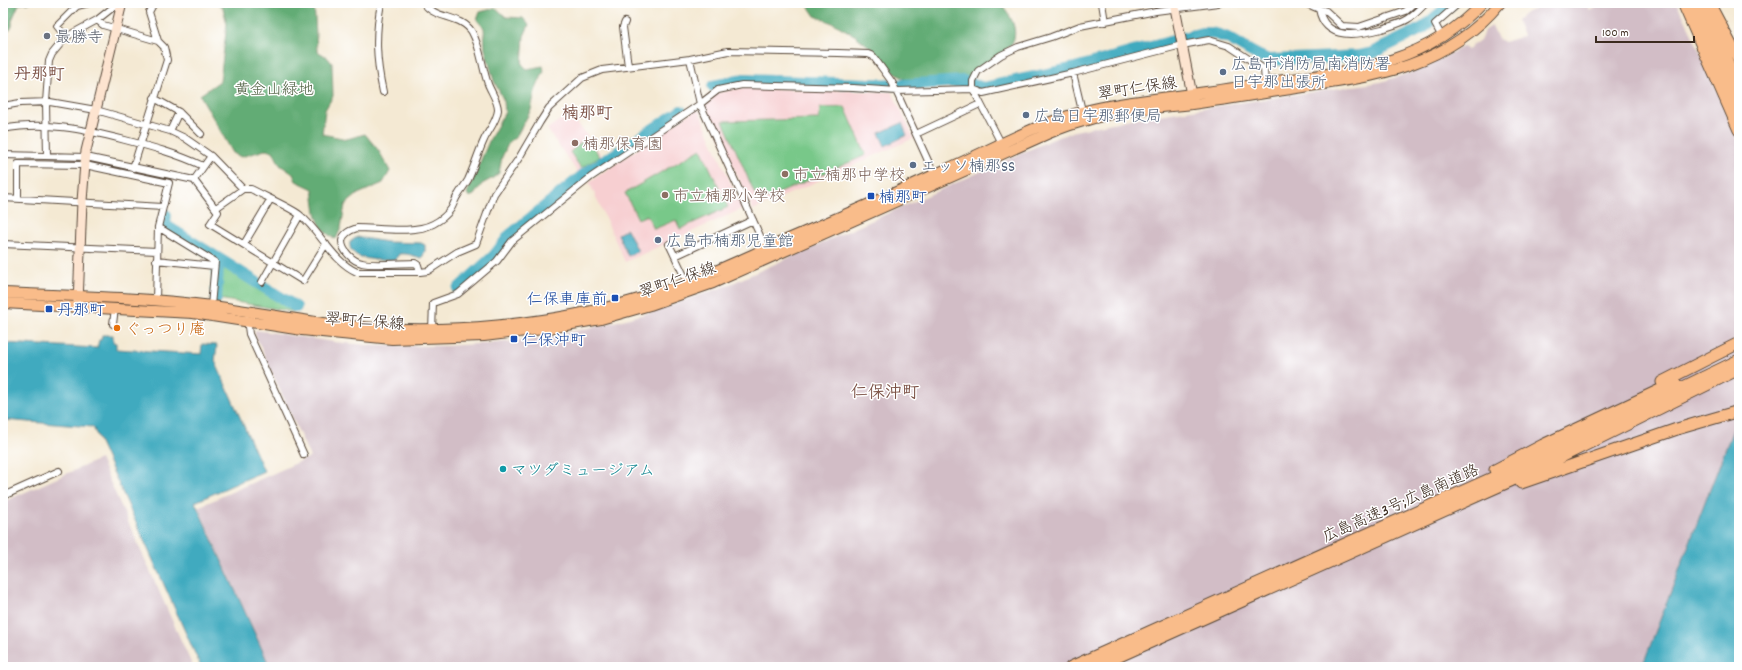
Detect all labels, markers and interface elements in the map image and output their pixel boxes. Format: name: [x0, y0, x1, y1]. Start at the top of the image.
scale bar: [1596, 18, 1694, 44]
text: 100 m: [1602, 25, 1629, 42]
place label: 最勝寺: [55, 27, 103, 50]
marker: 最勝寺: [42, 31, 52, 41]
place label: 広島市消防局南消防署 日宇那出張所: [1231, 54, 1391, 95]
district label: 丹那町: [14, 64, 65, 88]
marker: 広島市消防局南消防署 日宇那出張所: [1218, 67, 1228, 77]
street label: 翠町仁保線: [1096, 72, 1179, 107]
park label: 黄金山緑地: [234, 79, 314, 102]
district label: 楠那町: [562, 103, 613, 127]
place label: 広島日宇那郵便局: [1034, 106, 1162, 129]
marker: 広島日宇那郵便局: [1021, 110, 1031, 120]
place label: 楠那保育園: [583, 134, 663, 157]
marker: 楠那保育園: [570, 138, 580, 148]
place label: エッソ楠那SS: [921, 156, 1015, 179]
marker: エッソ楠那SS: [908, 160, 918, 170]
place label: 市立楠那中学校: [793, 165, 905, 188]
marker: 市立楠那中学校: [780, 169, 790, 179]
place label: 市立楠那小学校: [673, 186, 785, 209]
place label: 楠那町: [879, 187, 927, 210]
marker: 市立楠那小学校: [660, 190, 670, 200]
marker: 楠那町: [866, 191, 876, 201]
place label: 広島市楠那児童館: [666, 231, 794, 254]
marker: 広島市楠那児童館: [653, 235, 663, 245]
street label: 翠町仁保線: [636, 257, 719, 305]
place label: 仁保車庫前: [527, 289, 607, 312]
marker: 仁保車庫前: [610, 293, 620, 303]
place label: 丹那町: [57, 300, 105, 323]
marker: 丹那町: [44, 304, 54, 314]
street label: 翠町仁保線: [324, 308, 406, 337]
place label: ぐっつり庵: [125, 319, 205, 342]
marker: ぐっつり庵: [112, 323, 122, 333]
place label: 仁保沖町: [522, 330, 586, 353]
marker: 仁保沖町: [509, 334, 519, 344]
district label: 仁保沖町: [851, 382, 919, 406]
street label: 広島高速3号;広島南道路: [1319, 459, 1483, 549]
place label: マツダミュージアム: [511, 460, 655, 483]
marker: マツダミュージアム: [498, 464, 508, 474]

